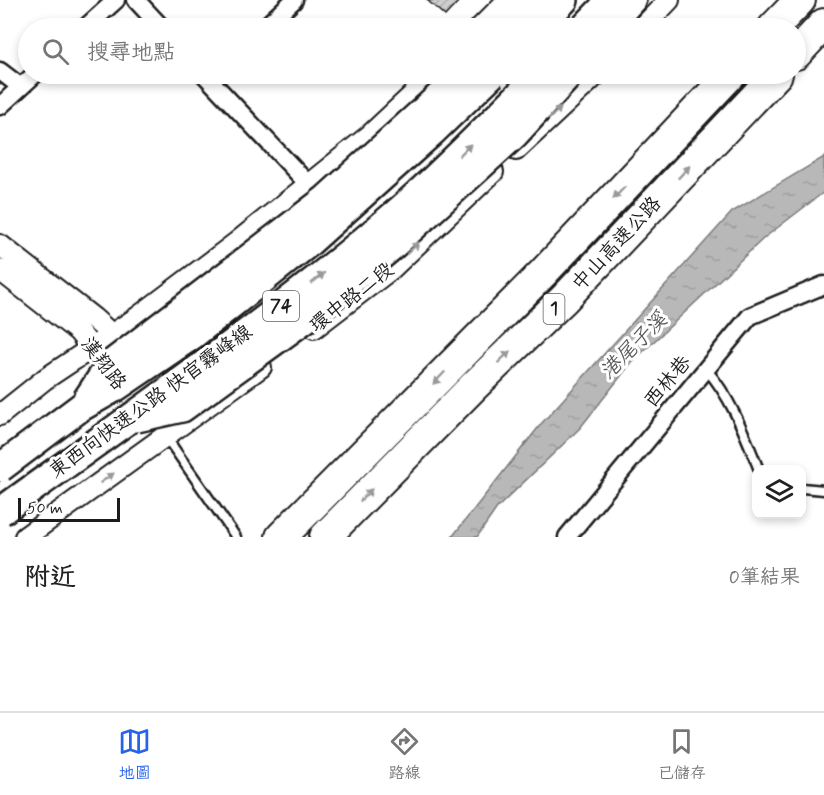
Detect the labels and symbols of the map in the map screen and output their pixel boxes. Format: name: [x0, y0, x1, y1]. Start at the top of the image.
one-way arrow: [547, 107, 561, 121]
one-way arrow: [457, 143, 472, 157]
one-way arrow: [676, 166, 690, 180]
one-way arrow: [613, 185, 626, 200]
street label: 中山高速公路: [566, 190, 668, 297]
one-way arrow: [406, 241, 420, 255]
street label: 環中路二段: [304, 257, 400, 339]
one-way arrow: [310, 271, 326, 284]
road number: 74: [263, 291, 299, 321]
road number: 1: [544, 294, 564, 324]
water label: 港尾子溪: [594, 306, 674, 386]
street label: 東西向快速公路 快官霧峰線: [44, 319, 258, 485]
street label: 漢翔路: [74, 332, 132, 397]
one-way arrow: [496, 350, 511, 364]
street label: 西林巷: [638, 350, 698, 414]
one-way arrow: [433, 370, 447, 384]
one-way arrow: [99, 473, 114, 485]
one-way arrow: [359, 488, 373, 503]
scale bar: [18, 495, 120, 522]

